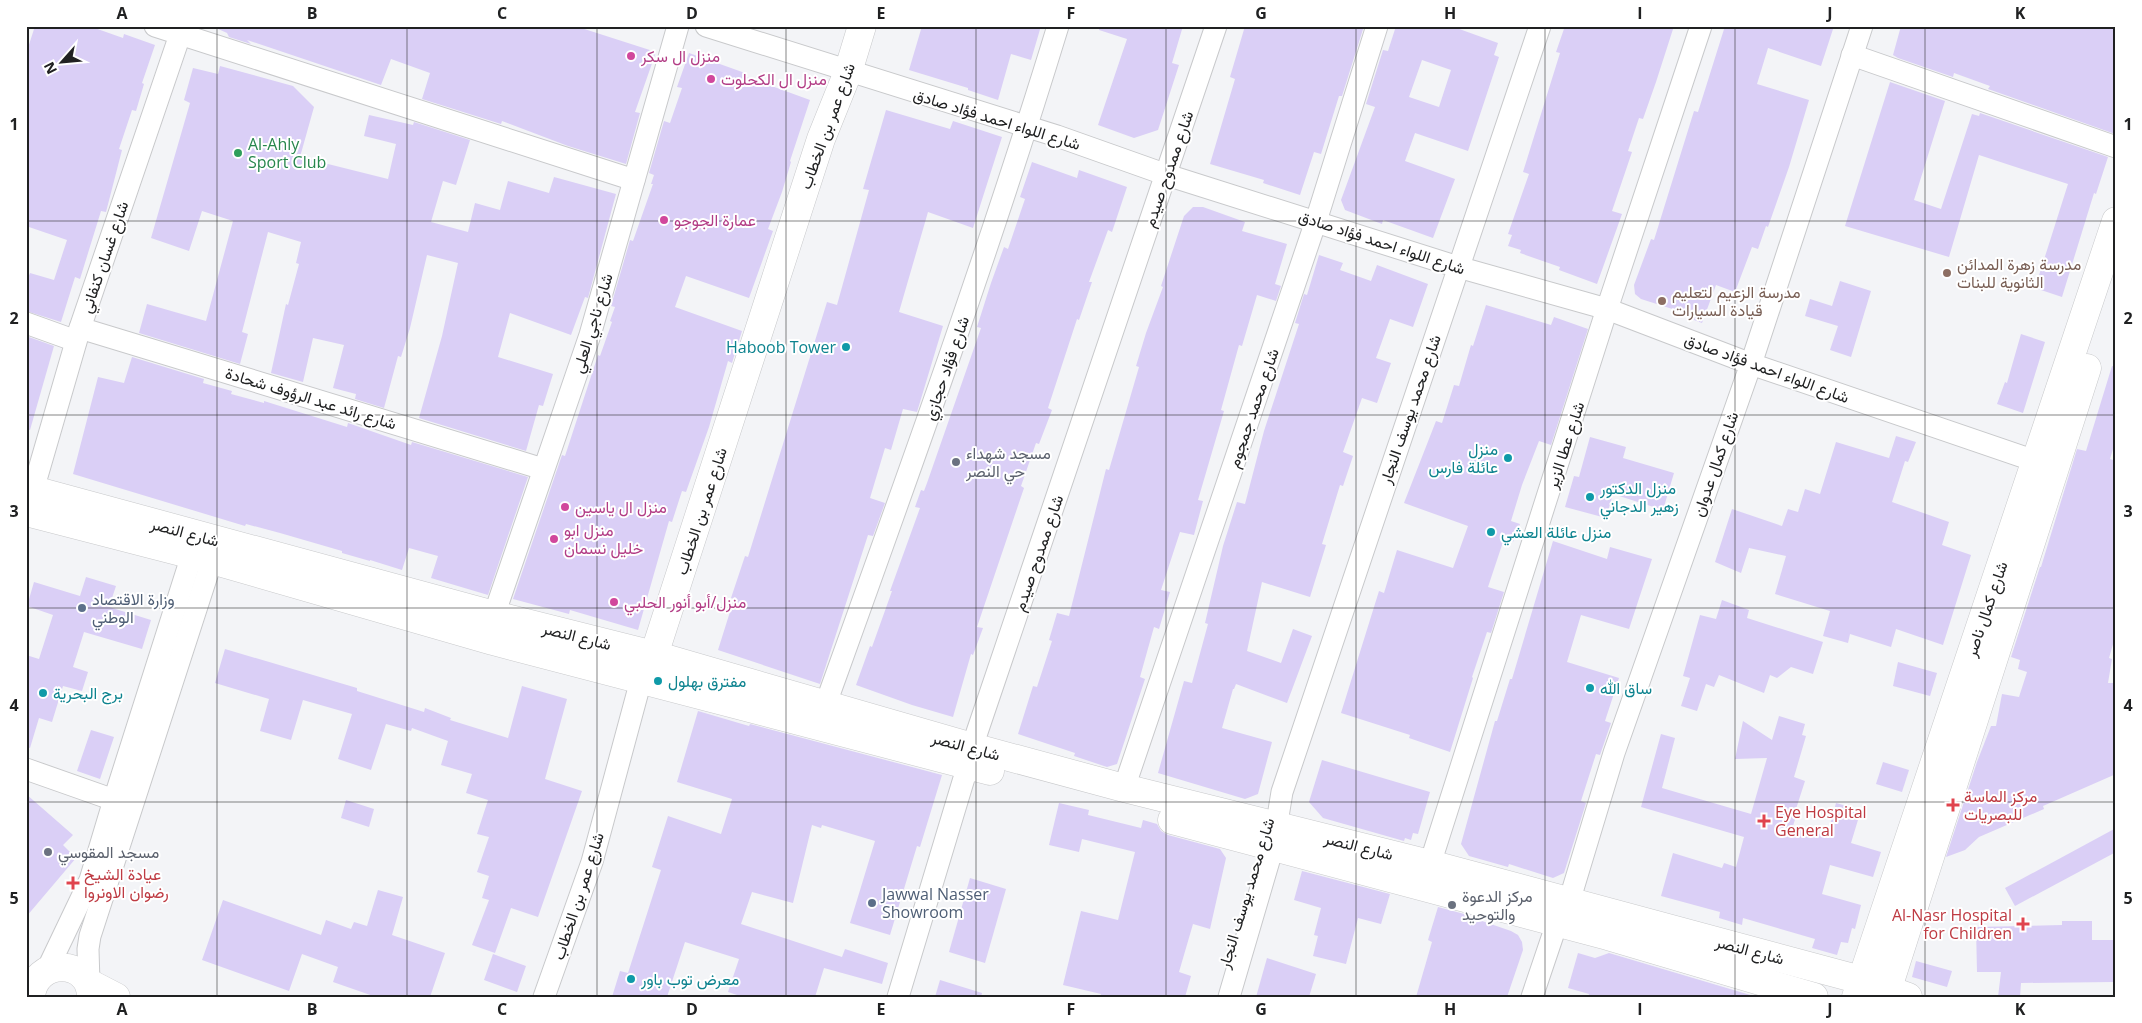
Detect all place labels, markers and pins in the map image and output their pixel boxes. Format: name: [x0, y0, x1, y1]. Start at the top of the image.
place label: منزل ال سكر: [640, 45, 720, 67]
marker: منزل ال سكر: [625, 50, 637, 62]
place label: منزل ال الكحلوت: [721, 68, 827, 90]
marker: منزل ال الكحلوت: [705, 73, 717, 85]
place label: Al-Ahly Sport Club: [248, 133, 326, 173]
marker: Al-Ahly Sport Club: [232, 147, 244, 159]
place label: عمارة الجوجو: [674, 209, 756, 231]
marker: عمارة الجوجو: [658, 214, 670, 226]
place label: مدرسة زهرة المدائن الثانوية للبنات: [1957, 253, 2081, 293]
marker: مدرسة زهرة المدائن الثانوية للبنات: [1941, 267, 1953, 279]
place label: مدرسة الزعيم لتعليم قيادة السيارات: [1672, 281, 1801, 321]
marker: مدرسة الزعيم لتعليم قيادة السيارات: [1656, 295, 1668, 307]
place label: Haboob Tower: [726, 336, 836, 358]
marker: Haboob Tower: [840, 341, 852, 353]
place label: منزل عائلة فارس: [1428, 438, 1498, 478]
place label: مسجد شهداء حي النصر: [965, 442, 1051, 485]
marker: منزل عائلة فارس: [1502, 452, 1514, 464]
marker: مسجد شهداء حي النصر: [950, 456, 962, 468]
place label: منزل الدكتور زهير الدجاني: [1599, 477, 1679, 520]
marker: منزل الدكتور زهير الدجاني: [1584, 491, 1596, 503]
place label: منزل ال ياسين: [575, 496, 667, 518]
marker: منزل ال ياسين: [559, 501, 571, 513]
place label: منزل ابو خليل نسمان: [564, 519, 644, 559]
place label: منزل عائلة العشي: [1501, 521, 1611, 546]
marker: منزل عائلة العشي: [1485, 526, 1497, 538]
marker: منزل ابو خليل نسمان: [548, 533, 560, 545]
place label: وزارة الاقتصاد الوطني: [92, 588, 175, 631]
place label: منزل/أبو أنور الحلبي: [624, 591, 746, 616]
marker: منزل/أبو أنور الحلبي: [608, 596, 620, 608]
marker: وزارة الاقتصاد الوطني: [76, 602, 88, 614]
place label: مفترق بهلول: [668, 670, 746, 692]
marker: مفترق بهلول: [652, 675, 664, 687]
place label: ساق الله: [1600, 677, 1652, 699]
place label: برج البحرية: [53, 682, 123, 705]
marker: ساق الله: [1584, 682, 1596, 694]
marker: برج البحرية: [37, 687, 49, 699]
place label: مركز الماسة للبصريات: [1964, 785, 2037, 825]
marker: مركز الماسة للبصريات: [1946, 798, 1960, 812]
place label: Eye Hospital General: [1775, 801, 1867, 841]
marker: Eye Hospital General: [1757, 814, 1771, 828]
place label: مسجد المقوسي: [58, 841, 159, 866]
marker: مسجد المقوسي: [42, 846, 54, 858]
place label: عيادة الشيخ رضوان الاونروا: [84, 863, 169, 903]
marker: عيادة الشيخ رضوان الاونروا: [66, 876, 80, 890]
place label: Jawwal Nasser Showroom: [880, 883, 989, 923]
place label: مركز الدعوة والتوحيد: [1462, 885, 1532, 925]
marker: Jawwal Nasser Showroom: [866, 897, 878, 909]
marker: مركز الدعوة والتوحيد: [1446, 899, 1458, 911]
place label: Al-Nasr Hospital for Children: [1892, 904, 2012, 944]
marker: Al-Nasr Hospital for Children: [2016, 917, 2030, 931]
place label: معرض توب باور: [640, 968, 739, 990]
marker: معرض توب باور: [625, 973, 637, 985]

